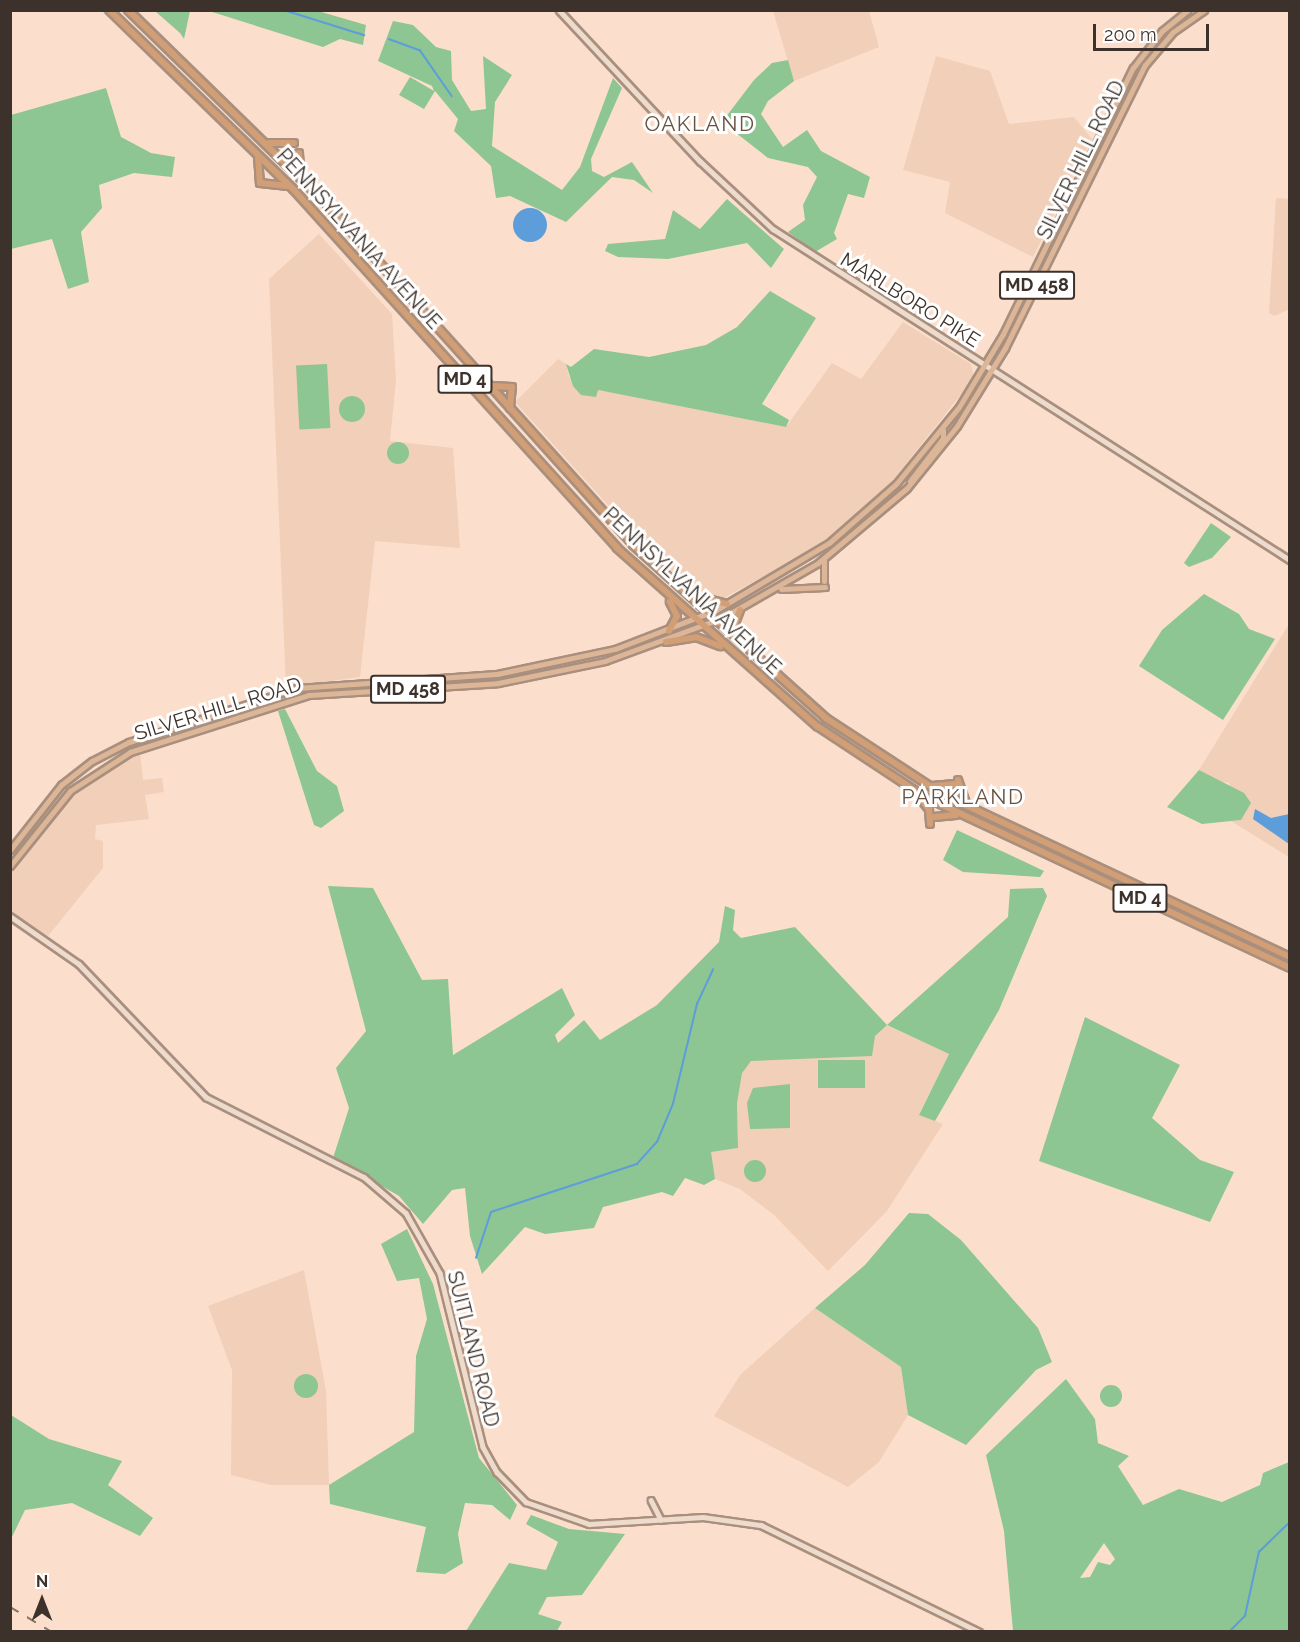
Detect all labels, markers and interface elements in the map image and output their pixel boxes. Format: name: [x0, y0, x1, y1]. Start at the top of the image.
scale bar: [1096, 12, 1212, 50]
text: 200 m: [1104, 24, 1157, 45]
street label: SILVER HILL ROAD: [1032, 76, 1130, 244]
district label: OAKLAND: [644, 111, 756, 137]
street label: PENNSYLVANIA AVENUE: [271, 143, 447, 335]
street label: MARLBORO PIKE: [836, 247, 984, 353]
road number: MD 458: [998, 270, 1076, 300]
road number: MD 4: [436, 364, 494, 394]
street label: PENNSYLVANIA AVENUE: [598, 502, 786, 680]
street label: SILVER HILL ROAD: [131, 672, 305, 746]
road number: MD 458: [369, 674, 447, 704]
district label: PARKLAND: [901, 784, 1025, 810]
road number: MD 4: [1112, 883, 1168, 913]
street label: SUITLAND ROAD: [442, 1269, 504, 1429]
north arrow: [12, 1570, 72, 1630]
text: N: [36, 1572, 48, 1591]

